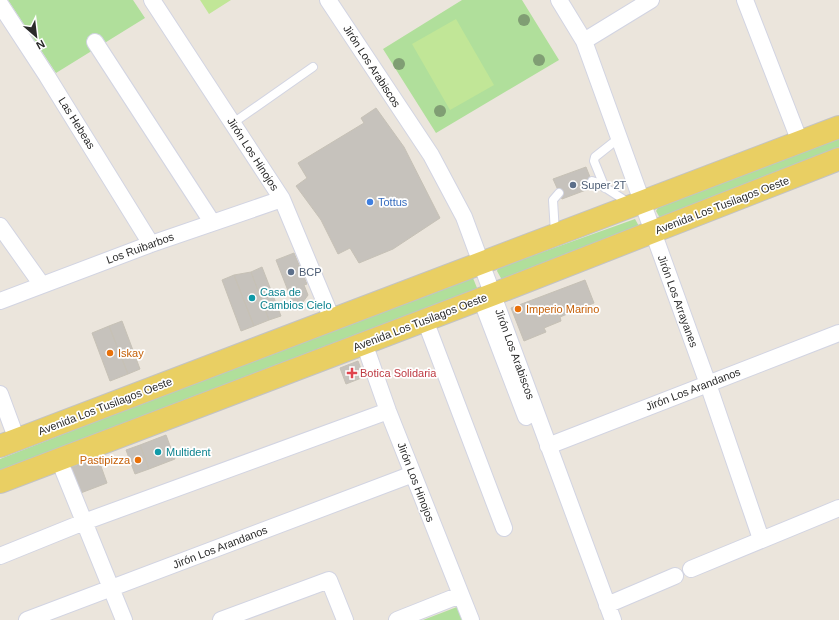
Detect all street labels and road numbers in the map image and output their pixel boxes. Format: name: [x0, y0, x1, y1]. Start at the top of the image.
street label: Jirón Los Arabiscos: [341, 23, 403, 110]
street label: Las Hebeas: [56, 95, 98, 151]
street label: Jirón Los Hinojos: [225, 115, 281, 193]
street label: Avenida Los Tusilagos Oeste: [653, 174, 791, 236]
street label: Los Ruibarbos: [105, 230, 176, 266]
street label: Jirón Los Arrayanes: [656, 253, 700, 349]
street label: Avenida Los Tusilagos Oeste: [351, 291, 489, 353]
street label: Jirón Los Arabiscos: [493, 307, 537, 401]
street label: Jirón Los Arandanos: [644, 365, 742, 413]
street label: Avenida Los Tusilagos Oeste: [36, 375, 174, 437]
street label: Jirón Los Hinojos: [395, 440, 437, 524]
street label: Jirón Los Arandanos: [171, 523, 269, 571]

